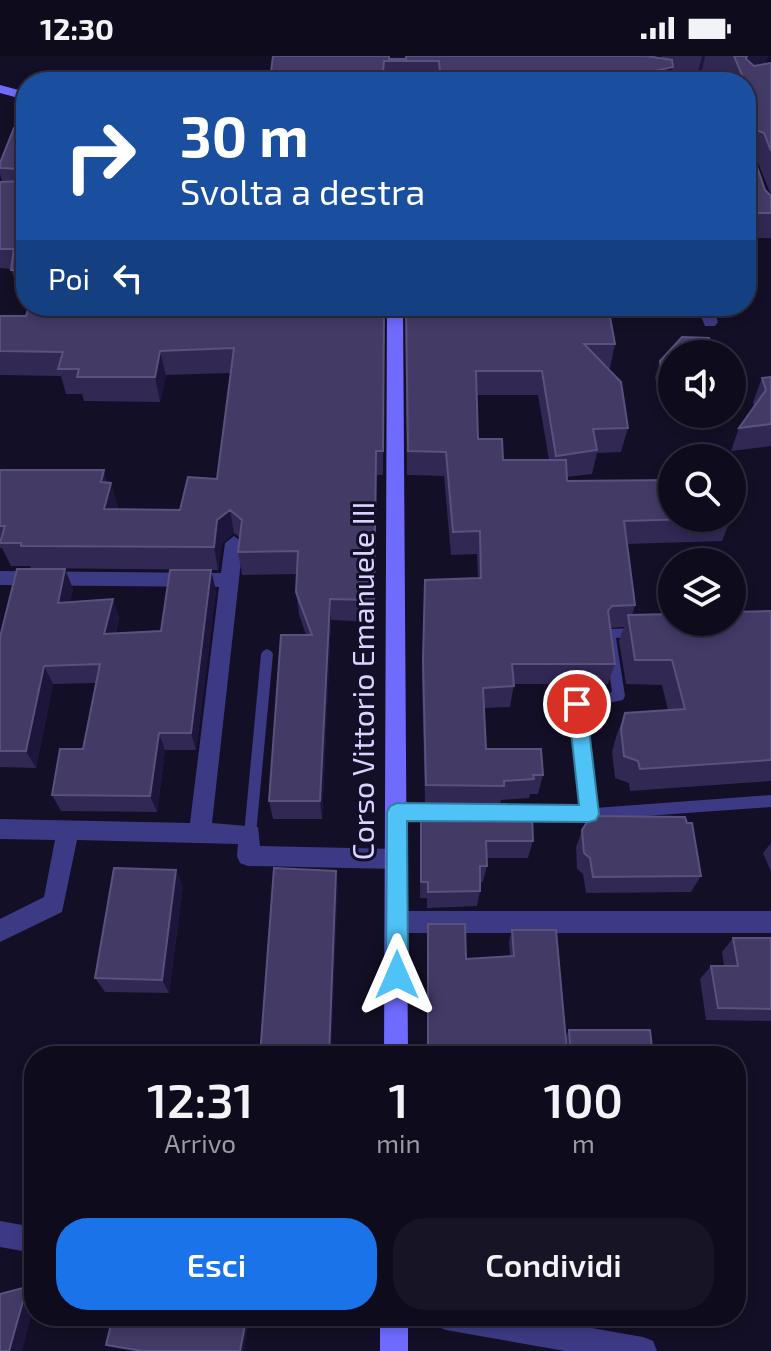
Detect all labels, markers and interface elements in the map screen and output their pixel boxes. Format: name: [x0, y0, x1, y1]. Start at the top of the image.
text: 12:30: [40, 10, 114, 46]
text: 30 m: [180, 101, 309, 168]
icon: right: [48, 104, 152, 208]
text: Svolta a destra: [180, 169, 425, 212]
icon: left: [106, 256, 150, 300]
text: Poi: [48, 260, 90, 296]
map controls: [658, 340, 746, 636]
button: sound: [658, 340, 746, 428]
button: search: [658, 444, 746, 532]
street label: Corso Vittorio Emanuele III: [344, 502, 380, 860]
button: layers: [658, 548, 746, 636]
pin: [543, 670, 611, 738]
icon: arrive: [555, 682, 599, 726]
position arrow: [355, 933, 439, 1017]
text: 12:31: [147, 1070, 253, 1128]
text: 1: [388, 1070, 409, 1128]
text: 100: [544, 1070, 623, 1128]
text: Arrivo: [164, 1127, 236, 1158]
text: min: [376, 1127, 421, 1158]
text: m: [572, 1127, 595, 1158]
button: Esci: [56, 1218, 377, 1310]
button: Condividi: [393, 1218, 714, 1310]

